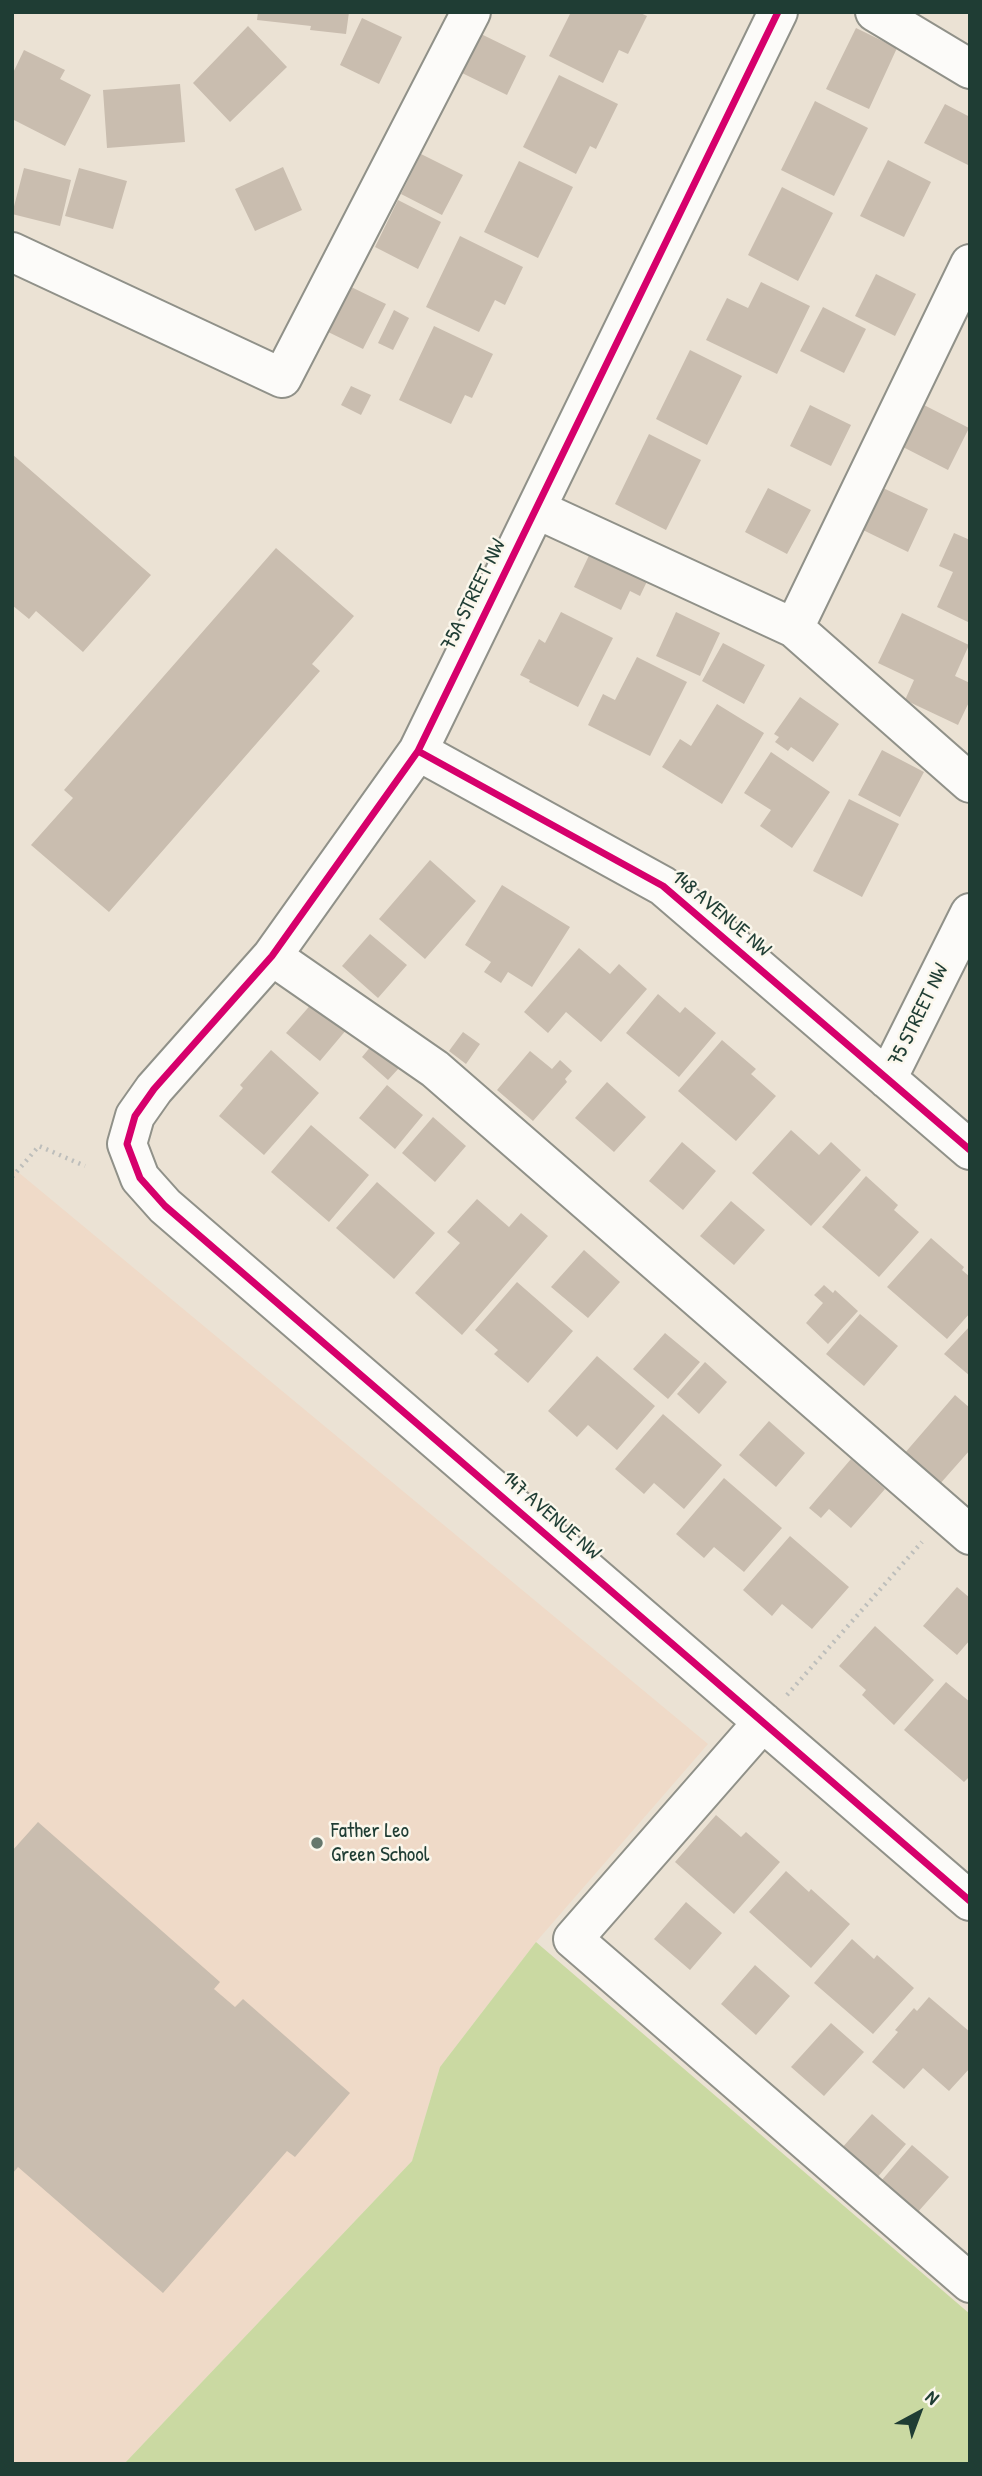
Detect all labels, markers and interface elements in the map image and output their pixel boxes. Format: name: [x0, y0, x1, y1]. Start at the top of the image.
street label: 75A STREET NW: [436, 535, 512, 655]
street label: 148 AVENUE NW: [666, 865, 776, 963]
street label: 75 STREET NW: [883, 960, 955, 1070]
street label: 147 AVENUE NW: [496, 1466, 606, 1566]
place label: Father Leo Green School: [331, 1818, 429, 1868]
marker: Father Leo Green School: [309, 1835, 325, 1851]
north arrow: [884, 2378, 954, 2448]
text: N: [920, 2384, 945, 2410]

